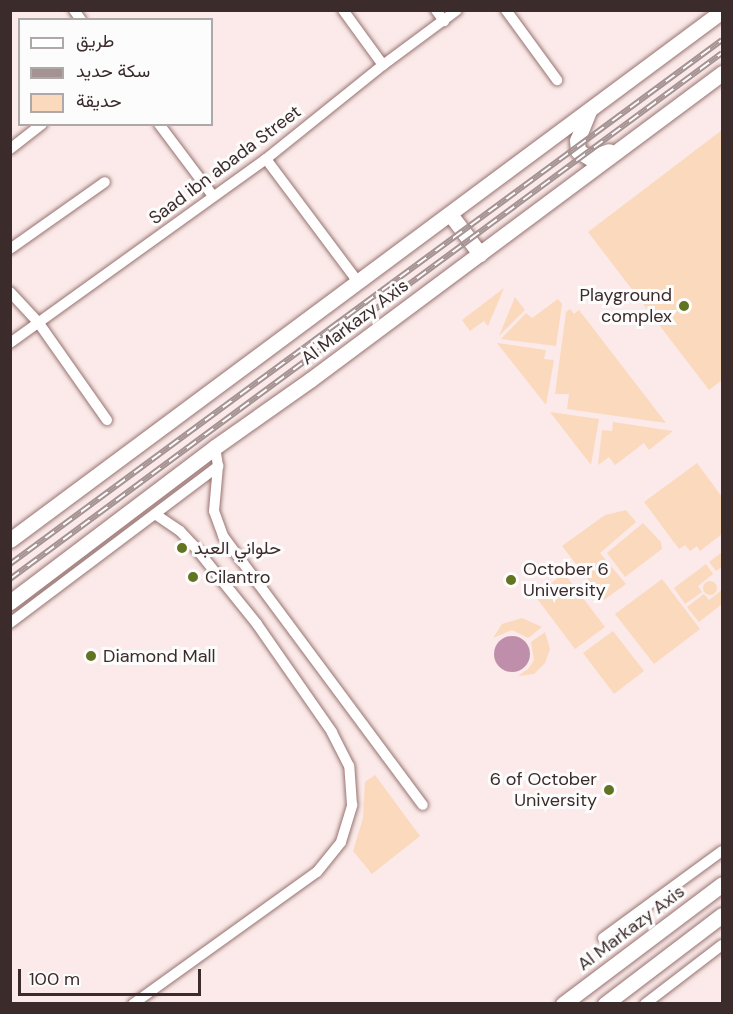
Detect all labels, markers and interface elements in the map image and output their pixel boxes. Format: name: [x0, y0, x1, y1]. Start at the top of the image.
legend: [18, 18, 213, 126]
text: طريق: [76, 29, 114, 53]
text: سكة حديد: [76, 59, 150, 83]
text: حديقة: [76, 89, 122, 113]
street label: Saad ibn abada Street: [145, 101, 305, 229]
street label: Al Markazy Axis: [297, 275, 413, 369]
place label: Playground complex: [580, 285, 672, 328]
marker: Playground complex: [677, 299, 691, 313]
place label: حلواني العبد: [194, 537, 281, 559]
marker: حلواني العبد: [175, 541, 189, 555]
place label: October 6 University: [523, 559, 609, 602]
place label: Cilantro: [205, 566, 270, 588]
marker: Cilantro: [186, 570, 200, 584]
marker: October 6 University: [504, 573, 518, 587]
place label: Diamond Mall: [103, 645, 216, 667]
marker: Diamond Mall: [84, 649, 98, 663]
place label: 6 of October University: [490, 769, 597, 812]
marker: 6 of October University: [602, 783, 616, 797]
street label: Al Markazy Axis: [573, 881, 689, 975]
scale bar: [21, 957, 204, 995]
text: 100 m: [29, 967, 80, 991]

